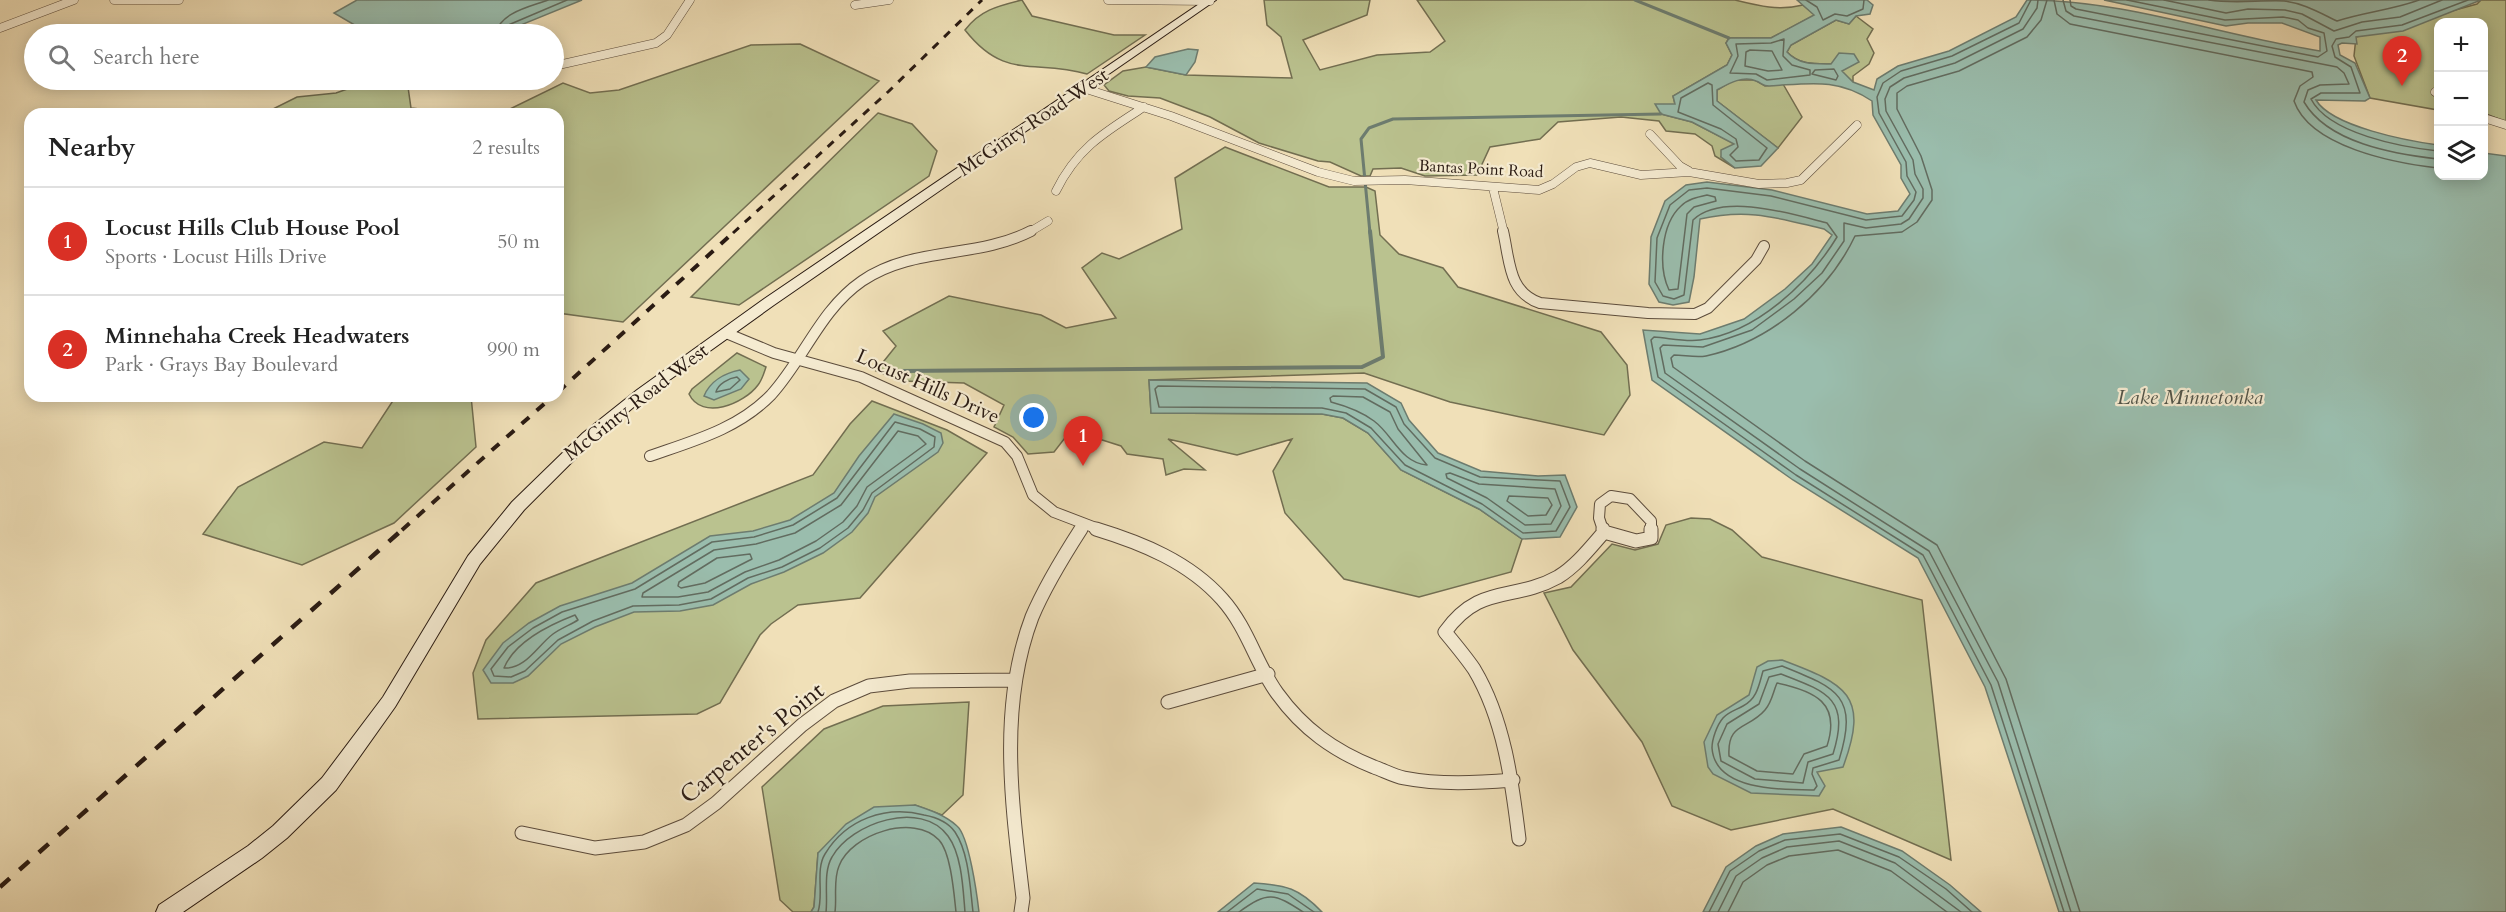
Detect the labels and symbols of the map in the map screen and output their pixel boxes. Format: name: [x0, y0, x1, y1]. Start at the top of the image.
pin: 2: [2382, 36, 2422, 86]
street label: McGinty Road West: [952, 61, 1114, 183]
street label: Bantas Point Road: [1418, 155, 1544, 183]
street label: McGinty Road West: [558, 337, 714, 467]
street label: Locust Hills Drive: [852, 342, 1004, 430]
water label: Lake Minnetonka: [2117, 383, 2263, 412]
your location: [1019, 403, 1048, 432]
pin: 1: [1064, 416, 1102, 466]
street label: Carpenter's Point: [673, 674, 832, 812]

